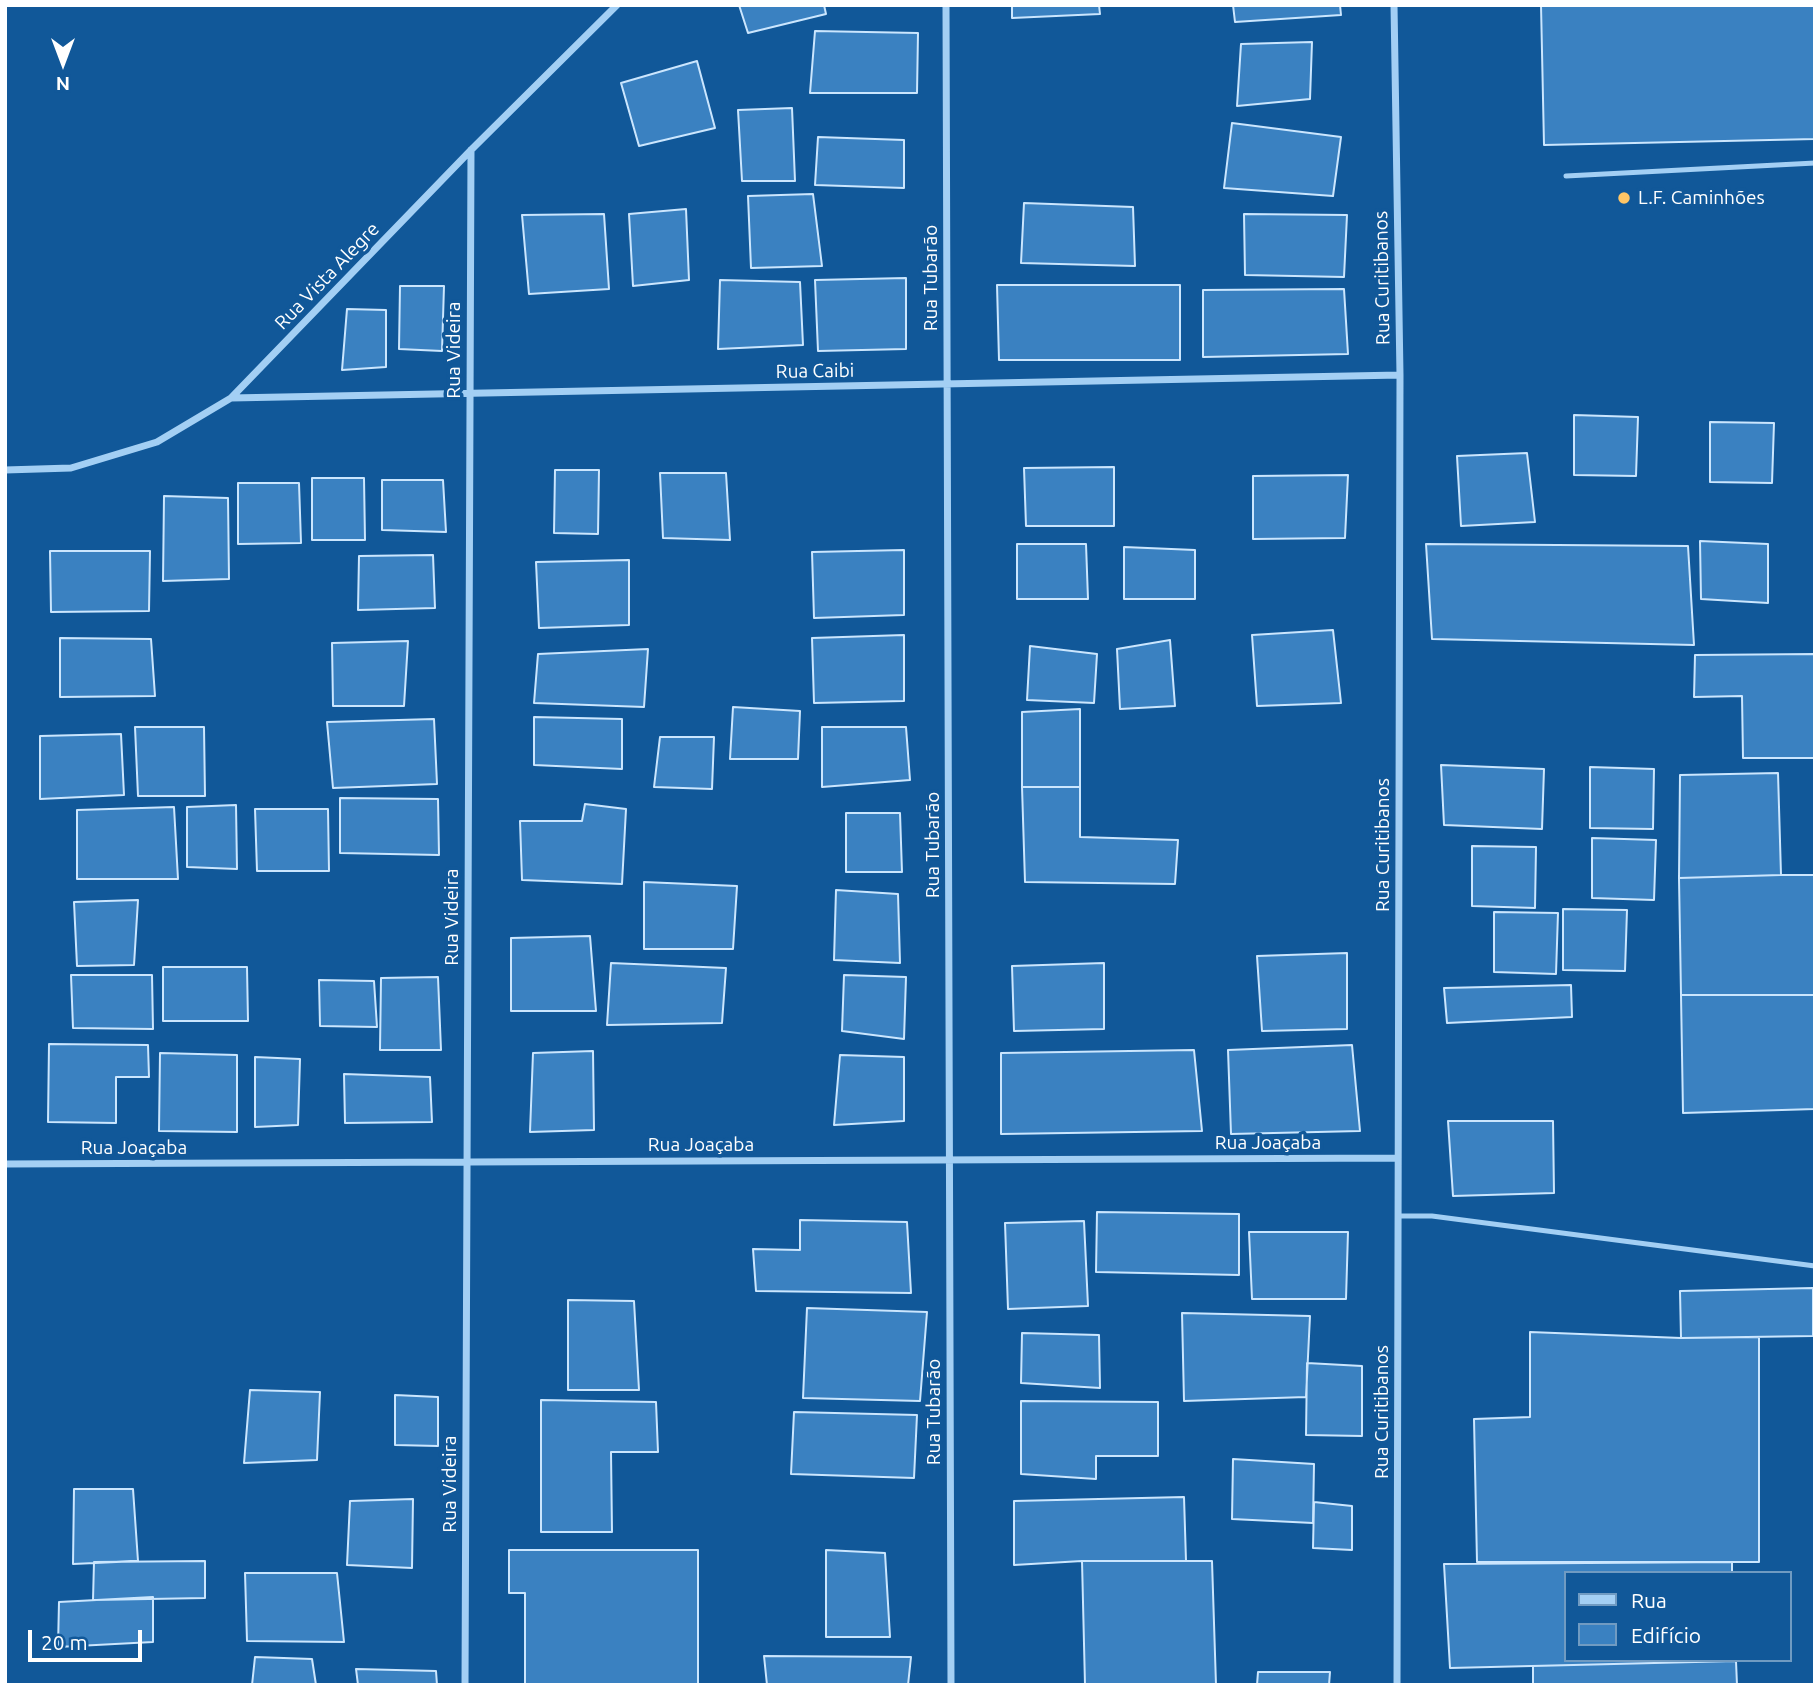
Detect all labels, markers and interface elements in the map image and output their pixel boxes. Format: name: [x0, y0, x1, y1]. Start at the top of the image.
north arrow: [28, 28, 98, 98]
text: N: [56, 73, 70, 95]
place label: L.F. Caminhões: [1638, 187, 1765, 209]
marker: L.F. Caminhões: [1616, 190, 1632, 206]
street label: Rua Curitibanos: [1369, 211, 1395, 345]
street label: Rua Vista Alegre: [270, 218, 384, 334]
street label: Rua Tubarão: [920, 225, 942, 331]
street label: Rua Videira: [443, 301, 465, 399]
street label: Rua Caibi: [776, 359, 854, 383]
street label: Rua Curitibanos: [1372, 778, 1394, 912]
street label: Rua Tubarão: [922, 792, 944, 898]
street label: Rua Videira: [441, 868, 463, 966]
street label: Rua Joaçaba: [1215, 1132, 1321, 1154]
street label: Rua Joaçaba: [648, 1134, 754, 1156]
street label: Rua Joaçaba: [81, 1137, 187, 1159]
street label: Rua Curitibanos: [1371, 1345, 1393, 1479]
street label: Rua Tubarão: [923, 1359, 945, 1465]
street label: Rua Videira: [439, 1435, 461, 1533]
legend: [1564, 1571, 1792, 1662]
text: Rua: [1631, 1588, 1667, 1612]
scale bar: [32, 1616, 145, 1660]
text: Edifício: [1631, 1623, 1701, 1647]
text: 20 m: [41, 1630, 88, 1654]

